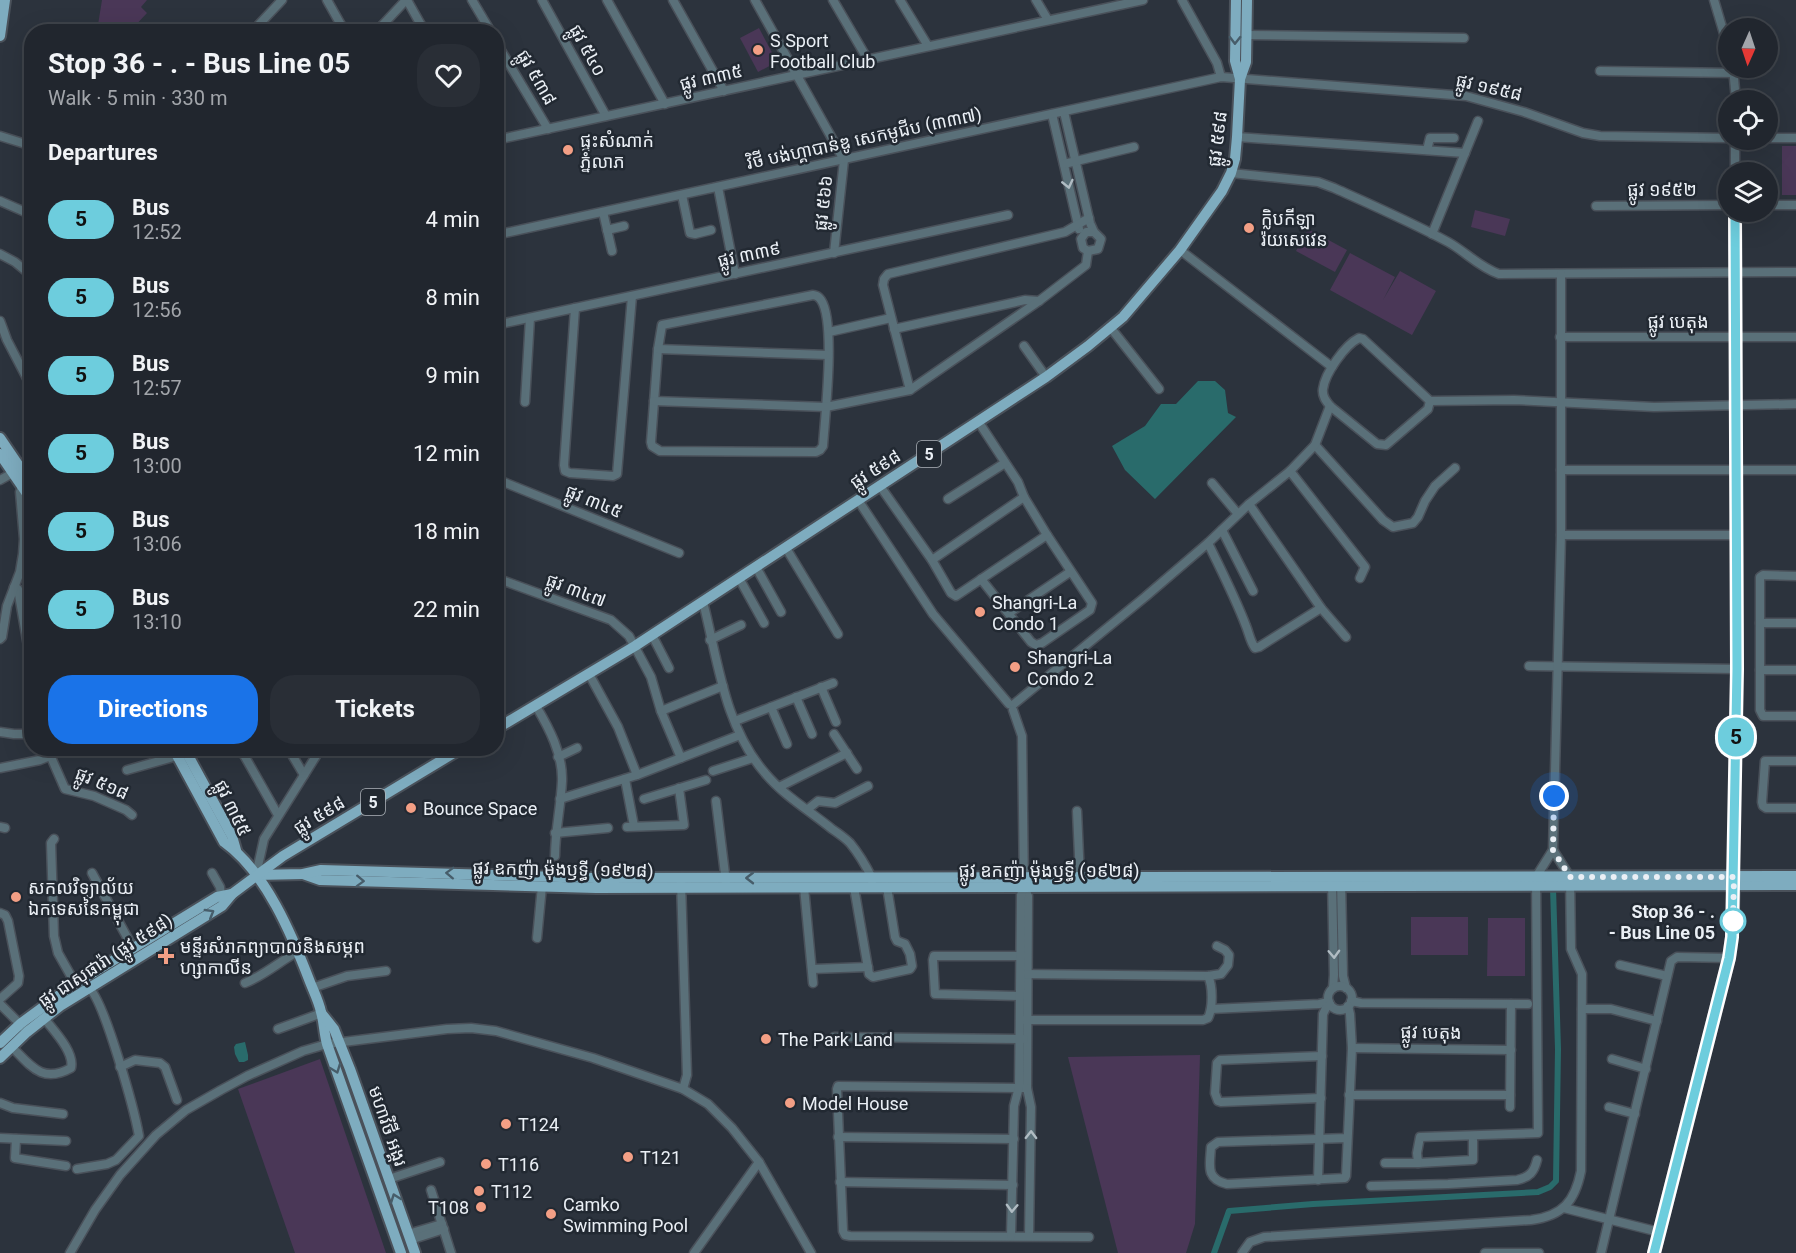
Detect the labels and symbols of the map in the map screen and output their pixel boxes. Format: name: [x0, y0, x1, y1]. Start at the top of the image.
north arrow: [1718, 18, 1778, 78]
street label: ផ្លូវ ៥៤០: [560, 20, 611, 83]
place label: S Sport Football Club: [770, 30, 875, 72]
one-way arrow: [1229, 35, 1242, 44]
marker: S Sport Football Club: [751, 43, 765, 57]
street label: ផ្លូវ ៥៣៨: [507, 46, 561, 111]
street label: ផ្លូវ ៣៣៥: [677, 60, 746, 101]
street label: ផ្លូវ ១៩៥៨: [1452, 69, 1524, 111]
street label: វិថី បង់ហ្គាបាន់ឌូ សេកមូជីប (៣៣៧): [743, 102, 984, 175]
street label: ផ្លូវ ៥៩៨: [1203, 110, 1237, 169]
place label: ផ្ទះសំណាក់ ភ្នំលាភ: [580, 130, 654, 173]
marker: ផ្ទះសំណាក់ ភ្នំលាភ: [561, 143, 575, 157]
street label: ផ្លូវ ៥៦៦: [810, 174, 843, 233]
one-way arrow: [1061, 179, 1074, 189]
street label: ផ្លូវ ១៩៥២: [1627, 179, 1697, 206]
place label: ក្លិបកីឡា រ៉យសេវេន: [1261, 208, 1328, 250]
marker: ក្លិបកីឡា រ៉យសេវេន: [1242, 221, 1256, 235]
street label: ផ្លូវ ៣៣៩: [715, 237, 784, 277]
street label: ផ្លូវ បេតុង: [1647, 311, 1709, 338]
road number: 5: [917, 441, 941, 467]
street label: ផ្លូវ ៥៩៨: [846, 445, 908, 498]
street label: ផ្លូវ ៣៤៥: [560, 480, 626, 528]
street label: ផ្លូវ ៣៤៧: [541, 569, 609, 617]
place label: Shangri-La Condo 1: [992, 592, 1077, 634]
marker: Shangri-La Condo 1: [973, 605, 987, 619]
place label: Shangri-La Condo 2: [1027, 647, 1112, 689]
marker: Shangri-La Condo 2: [1008, 660, 1022, 674]
line badge: 5: [1716, 718, 1756, 756]
street label: ផ្លូវ ៥១៨: [70, 762, 132, 809]
street label: ផ្លូវ ៣៥៥: [205, 776, 256, 842]
your location: [1539, 781, 1569, 811]
road number: 5: [361, 789, 385, 815]
street label: ផ្លូវ ៥៩៨: [290, 792, 352, 844]
place label: Bounce Space: [423, 798, 537, 819]
marker: Bounce Space: [404, 801, 418, 815]
street label: ផ្លូវ ឧកញ៉ា ម៉ុងឫទ្ធី (១៩២៨): [472, 857, 654, 887]
street label: ផ្លូវ ឧកញ៉ា ម៉ុងឫទ្ធី (១៩២៨): [958, 860, 1140, 887]
one-way arrow: [445, 867, 454, 880]
one-way arrow: [745, 872, 754, 884]
one-way arrow: [356, 875, 365, 887]
place label: សកលវិទ្យាល័យ ឯកទេសនៃកម្ពុជា: [28, 877, 140, 926]
marker: សកលវិទ្យាល័យ ឯកទេសនៃកម្ពុជា: [9, 890, 23, 904]
place label: Stop 36 - . - Bus Line 05: [1609, 901, 1715, 943]
one-way arrow: [204, 908, 214, 920]
marker: Stop 36 - . - Bus Line 05: [1720, 908, 1746, 934]
street label: ផ្លូវ ជាសុផារ៉ា (ផ្លូវ ៥៩៨): [34, 909, 179, 1017]
place label: មន្ទីរសំរាកព្យាបាលនិងសម្ភព ហ្សាកាលីន: [180, 936, 365, 979]
marker: មន្ទីរសំរាកព្យាបាលនិងសម្ភព ហ្សាកាលីន: [157, 947, 175, 965]
one-way arrow: [1328, 949, 1340, 958]
street label: ផ្លូវ បេតុង: [1400, 1021, 1462, 1049]
place label: The Park Land: [778, 1029, 893, 1050]
marker: The Park Land: [759, 1032, 773, 1046]
one-way arrow: [329, 1064, 342, 1074]
street label: មហាវិថី អង្គរ: [363, 1083, 412, 1169]
place label: Model House: [802, 1093, 908, 1114]
marker: Model House: [783, 1096, 797, 1110]
place label: T124: [518, 1114, 559, 1135]
marker: T124: [499, 1117, 513, 1131]
one-way arrow: [1025, 1131, 1037, 1140]
place label: T121: [640, 1147, 681, 1168]
marker: T121: [621, 1150, 635, 1164]
place label: T116: [498, 1154, 539, 1175]
marker: T116: [479, 1157, 493, 1171]
place label: T112: [491, 1181, 532, 1202]
marker: T112: [472, 1184, 486, 1198]
one-way arrow: [390, 1193, 403, 1204]
place label: Camko Swimming Pool: [563, 1194, 688, 1236]
place label: T108: [428, 1197, 469, 1218]
marker: T108: [474, 1200, 488, 1214]
one-way arrow: [1006, 1203, 1018, 1212]
marker: Camko Swimming Pool: [544, 1207, 558, 1221]

